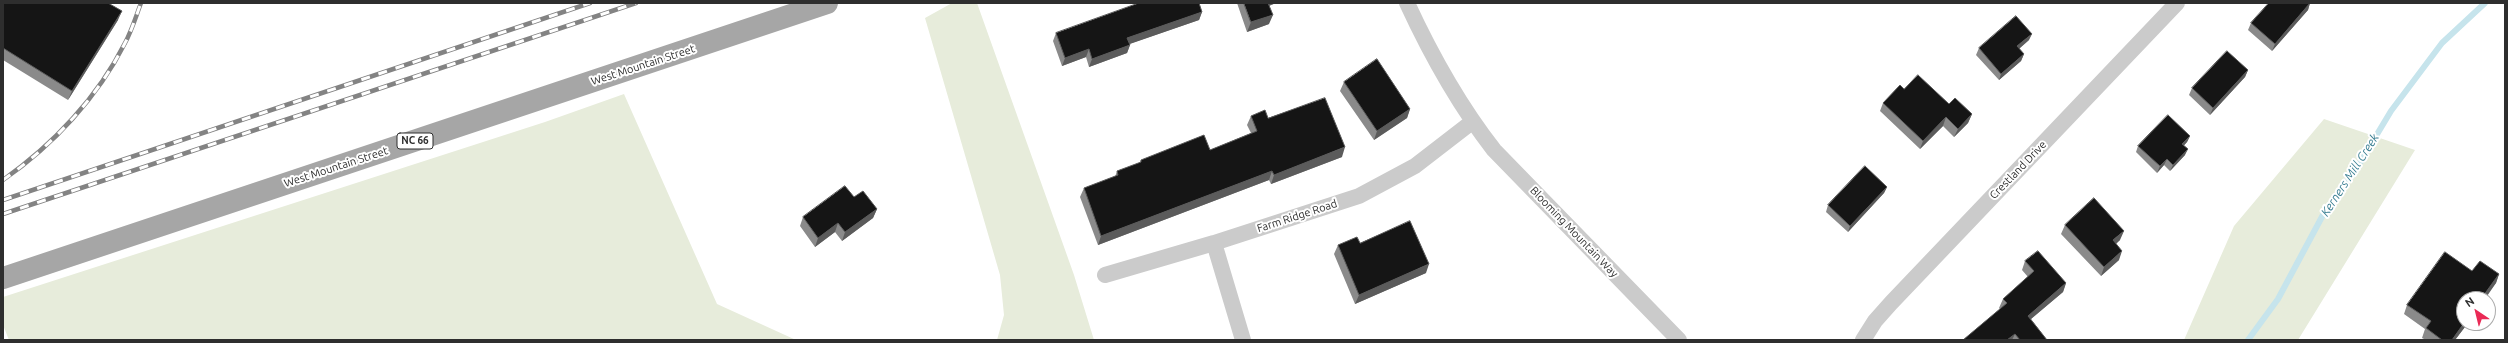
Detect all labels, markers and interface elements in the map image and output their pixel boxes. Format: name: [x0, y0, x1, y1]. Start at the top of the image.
street label: West Mountain Street: [589, 42, 697, 88]
water label: Kerners Mill Creek: [2318, 131, 2382, 219]
road number: NC 66: [397, 133, 433, 149]
street label: Crestland Drive: [1987, 138, 2049, 202]
street label: West Mountain Street: [282, 144, 390, 190]
street label: Blooming Mountain Way: [1527, 184, 1621, 280]
street label: Farm Ridge Road: [1255, 197, 1339, 235]
north arrow: [2456, 291, 2496, 331]
text: N: [2463, 295, 2476, 309]

